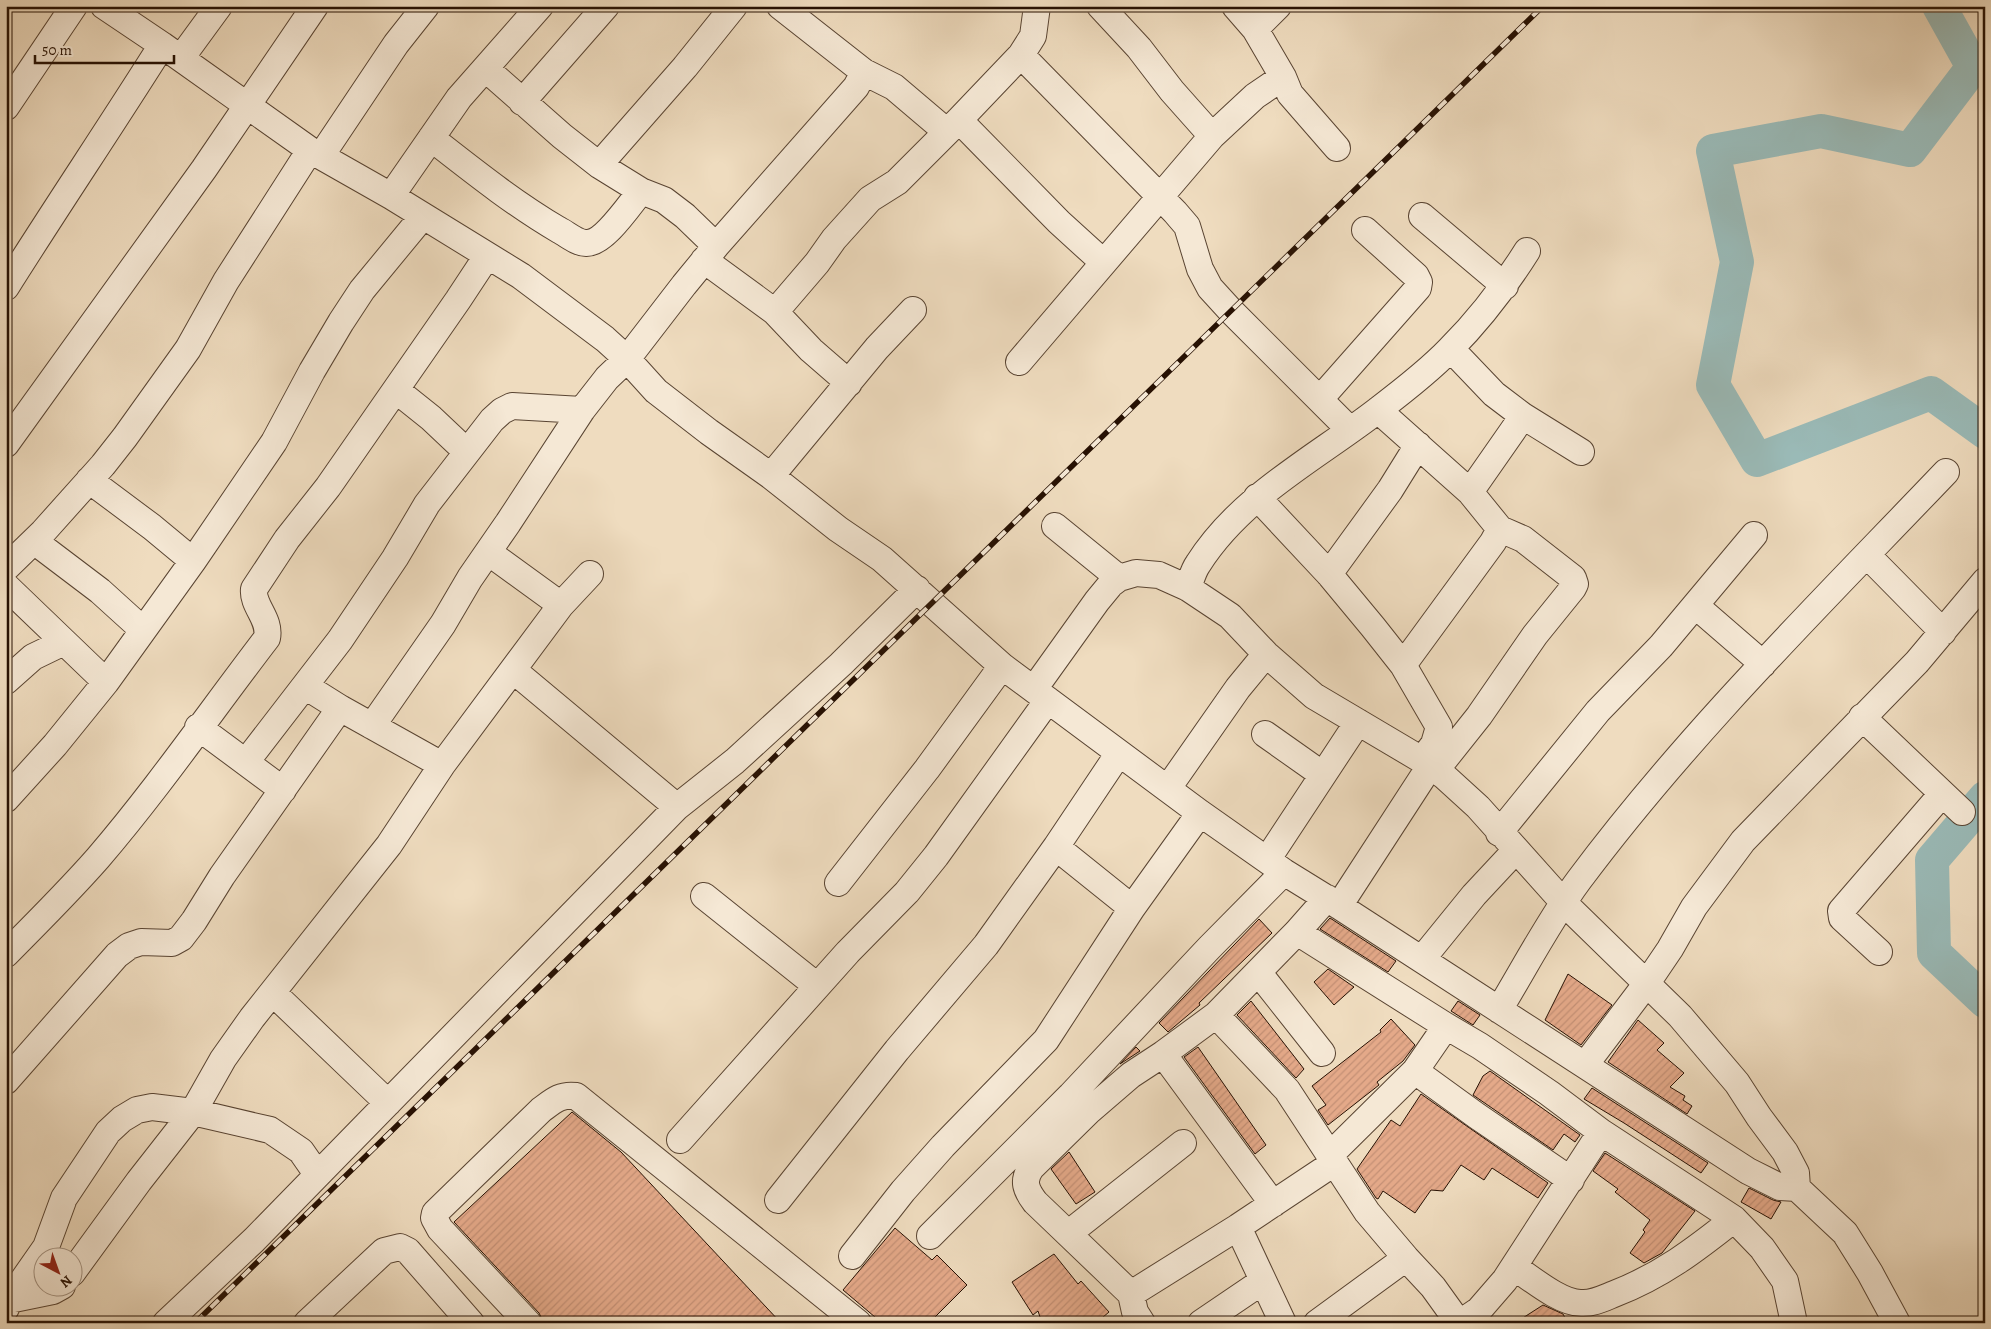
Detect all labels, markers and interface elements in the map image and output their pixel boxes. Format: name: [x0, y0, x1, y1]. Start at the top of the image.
scale bar: [35, 32, 174, 64]
text: 50 m: [42, 40, 72, 60]
north arrow: [32, 1246, 82, 1296]
text: N: [56, 1271, 76, 1292]

